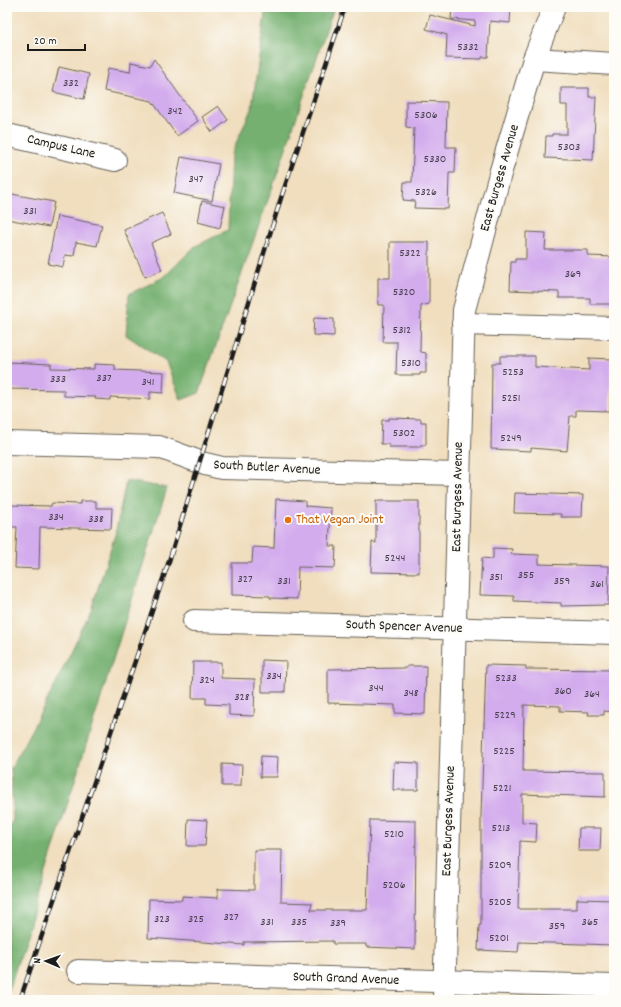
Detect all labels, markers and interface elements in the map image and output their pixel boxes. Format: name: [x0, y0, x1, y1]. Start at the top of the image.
scale bar: [28, 26, 85, 52]
text: 20 m: [34, 33, 57, 50]
house number: 5332: [457, 39, 479, 56]
house number: 332: [63, 75, 79, 92]
house number: 342: [167, 103, 183, 120]
house number: 5306: [414, 107, 438, 124]
street label: East Burgess Avenue: [475, 122, 525, 234]
street label: Campus Lane: [25, 129, 97, 165]
house number: 5303: [558, 139, 580, 156]
house number: 5330: [424, 151, 446, 168]
house number: 347: [189, 171, 204, 188]
house number: 5326: [415, 184, 437, 201]
house number: 331: [23, 203, 37, 220]
house number: 5322: [399, 245, 421, 262]
house number: 369: [565, 266, 581, 283]
house number: 5320: [393, 284, 415, 301]
house number: 5312: [393, 322, 411, 339]
house number: 5310: [401, 355, 421, 372]
house number: 5253: [502, 364, 524, 381]
house number: 337: [96, 370, 112, 387]
house number: 333: [50, 371, 66, 388]
house number: 341: [142, 374, 154, 391]
house number: 5251: [502, 390, 520, 407]
house number: 5302: [393, 425, 415, 442]
house number: 5249: [500, 430, 522, 447]
street label: East Burgess Avenue: [447, 442, 469, 552]
street label: South Butler Avenue: [213, 455, 321, 481]
house number: 334: [48, 509, 64, 526]
place label: That Vegan Joint: [296, 510, 384, 530]
house number: 338: [88, 511, 104, 528]
marker: That Vegan Joint: [283, 515, 293, 525]
house number: 5244: [385, 550, 405, 567]
house number: 355: [518, 567, 534, 584]
house number: 351: [489, 569, 503, 586]
house number: 327: [237, 571, 253, 588]
house number: 331: [277, 573, 291, 590]
house number: 359: [554, 573, 570, 590]
house number: 361: [590, 576, 604, 593]
street label: South Spencer Avenue: [345, 615, 463, 639]
house number: 334: [266, 668, 282, 685]
house number: 5233: [495, 670, 517, 687]
house number: 324: [199, 672, 215, 689]
house number: 344: [368, 680, 384, 697]
house number: 360: [554, 683, 572, 700]
house number: 348: [403, 685, 419, 702]
house number: 364: [584, 686, 600, 703]
house number: 328: [234, 689, 250, 706]
house number: 5229: [494, 707, 516, 724]
house number: 5225: [493, 743, 515, 760]
street label: East Burgess Avenue: [437, 765, 461, 877]
house number: 5221: [493, 780, 511, 797]
house number: 5213: [492, 820, 510, 837]
house number: 5210: [384, 826, 404, 843]
house number: 5209: [489, 857, 511, 874]
house number: 5206: [382, 877, 406, 894]
house number: 5205: [489, 894, 511, 911]
house number: 327: [223, 909, 239, 926]
house number: 323: [154, 911, 170, 928]
house number: 325: [188, 911, 204, 928]
house number: 331: [260, 914, 274, 931]
house number: 335: [291, 914, 307, 931]
house number: 365: [582, 914, 598, 931]
house number: 339: [330, 915, 346, 932]
house number: 359: [549, 918, 565, 935]
house number: 5201: [489, 930, 509, 947]
north arrow: [26, 941, 66, 981]
text: N: [30, 957, 46, 964]
street label: South Grand Avenue: [292, 967, 400, 991]

